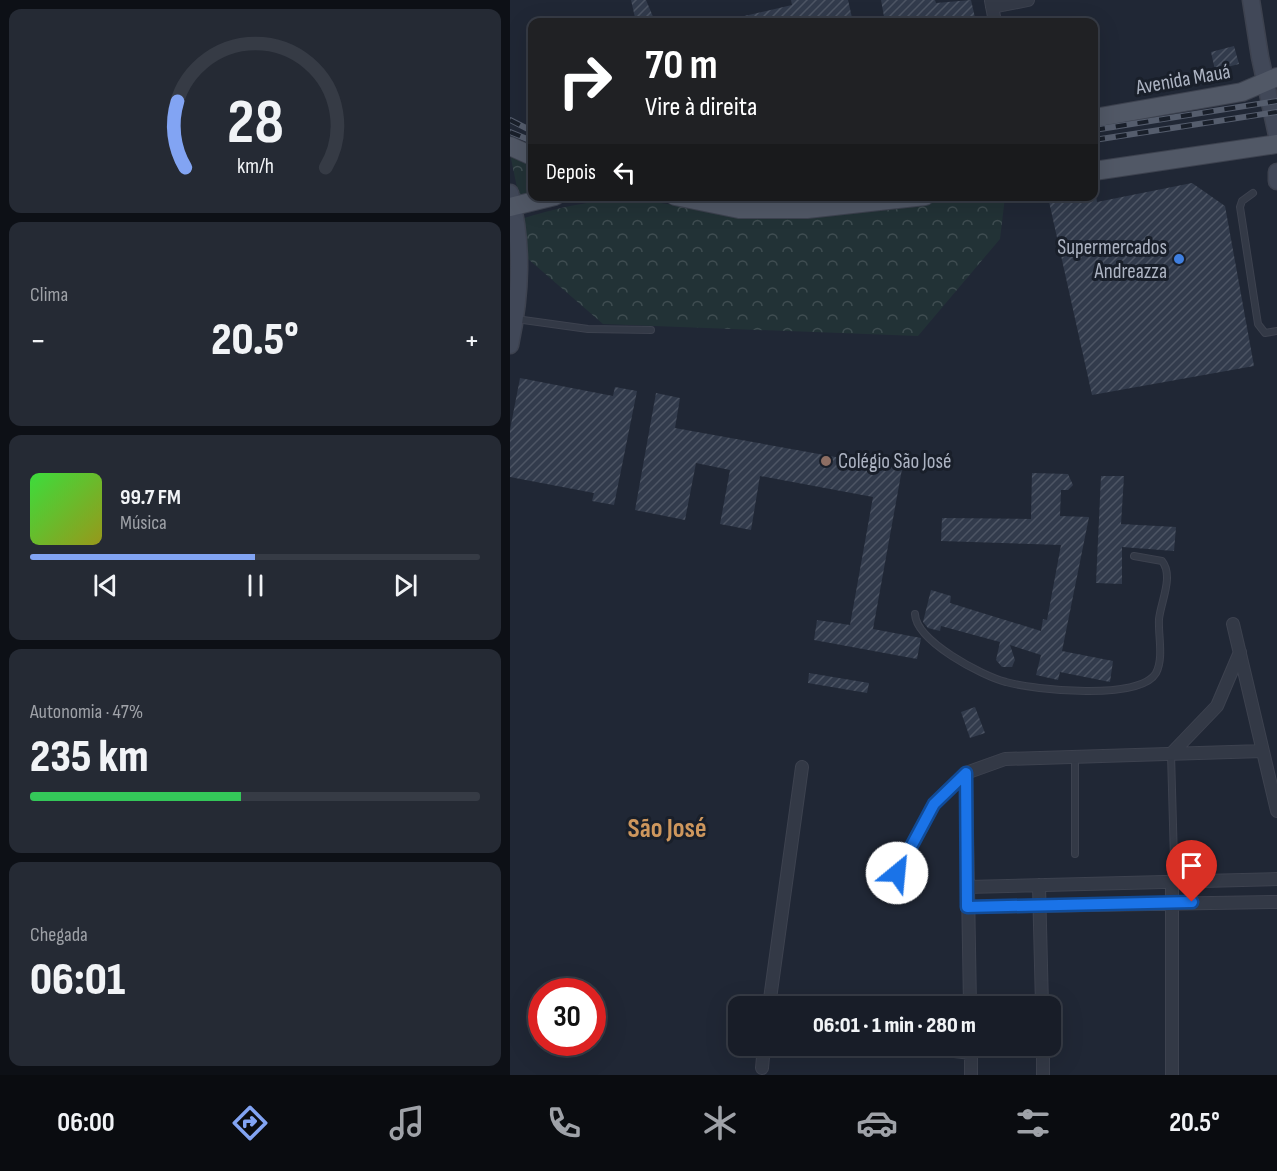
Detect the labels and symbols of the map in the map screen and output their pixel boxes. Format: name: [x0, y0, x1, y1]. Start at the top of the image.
street label: Avenida Mauá: [1133, 59, 1232, 100]
place label: Supermercados Andreazza: [1057, 235, 1167, 284]
marker: Supermercados Andreazza: [1172, 252, 1186, 266]
place label: Colégio São José: [838, 449, 952, 474]
marker: Colégio São José: [819, 454, 833, 468]
district label: São José: [628, 813, 706, 845]
pin: [1166, 840, 1217, 902]
position arrow: [865, 841, 929, 905]
speed limit sign: 30: [528, 978, 606, 1056]

